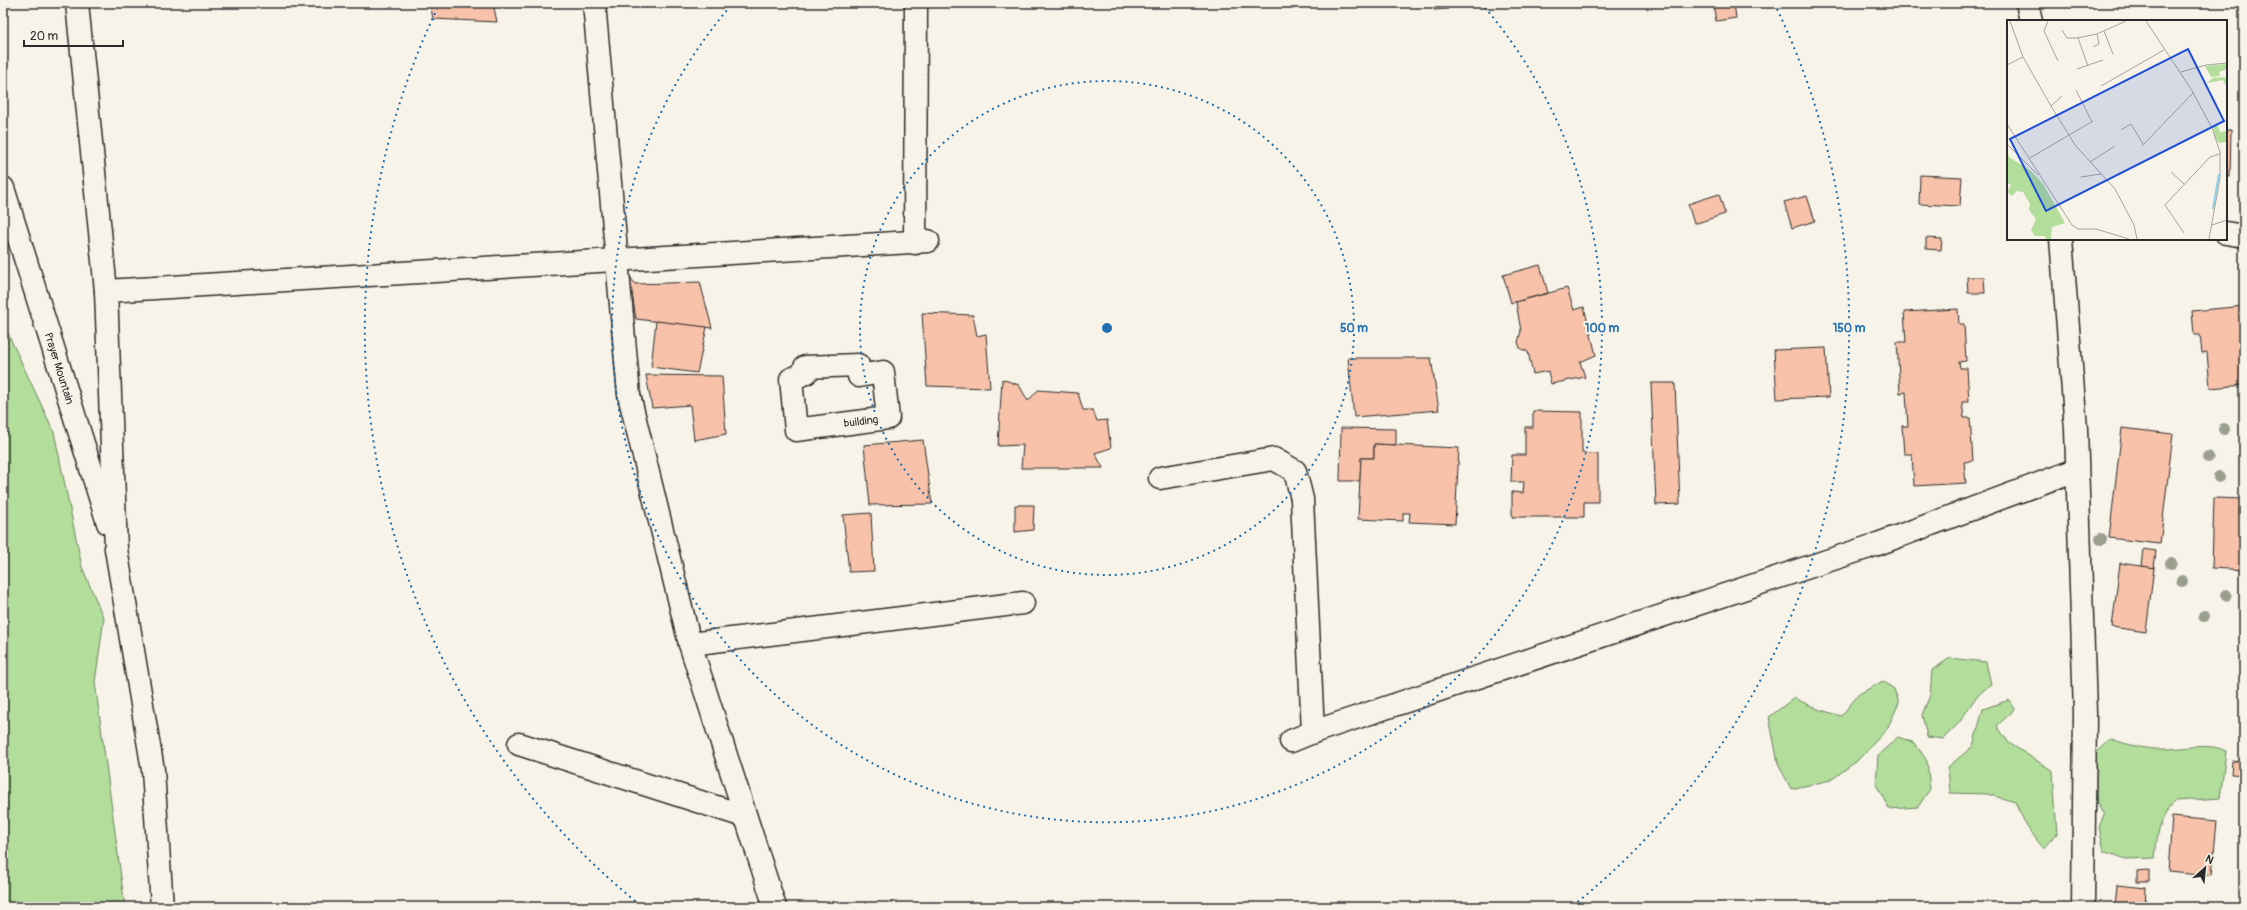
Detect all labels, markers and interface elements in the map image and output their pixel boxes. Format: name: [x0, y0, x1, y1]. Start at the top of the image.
inset map: [2007, 20, 2227, 240]
scale bar: [24, 22, 123, 48]
text: 20 m: [30, 29, 59, 44]
centre of rings: [1100, 321, 1114, 335]
text: 50 m: [1340, 321, 1368, 336]
text: 100 m: [1585, 321, 1620, 336]
text: 150 m: [1833, 321, 1866, 336]
street label: Prayer Mountain: [42, 331, 76, 406]
street label: building: [843, 413, 879, 430]
north arrow: [2185, 848, 2225, 888]
text: N: [2203, 852, 2216, 867]

